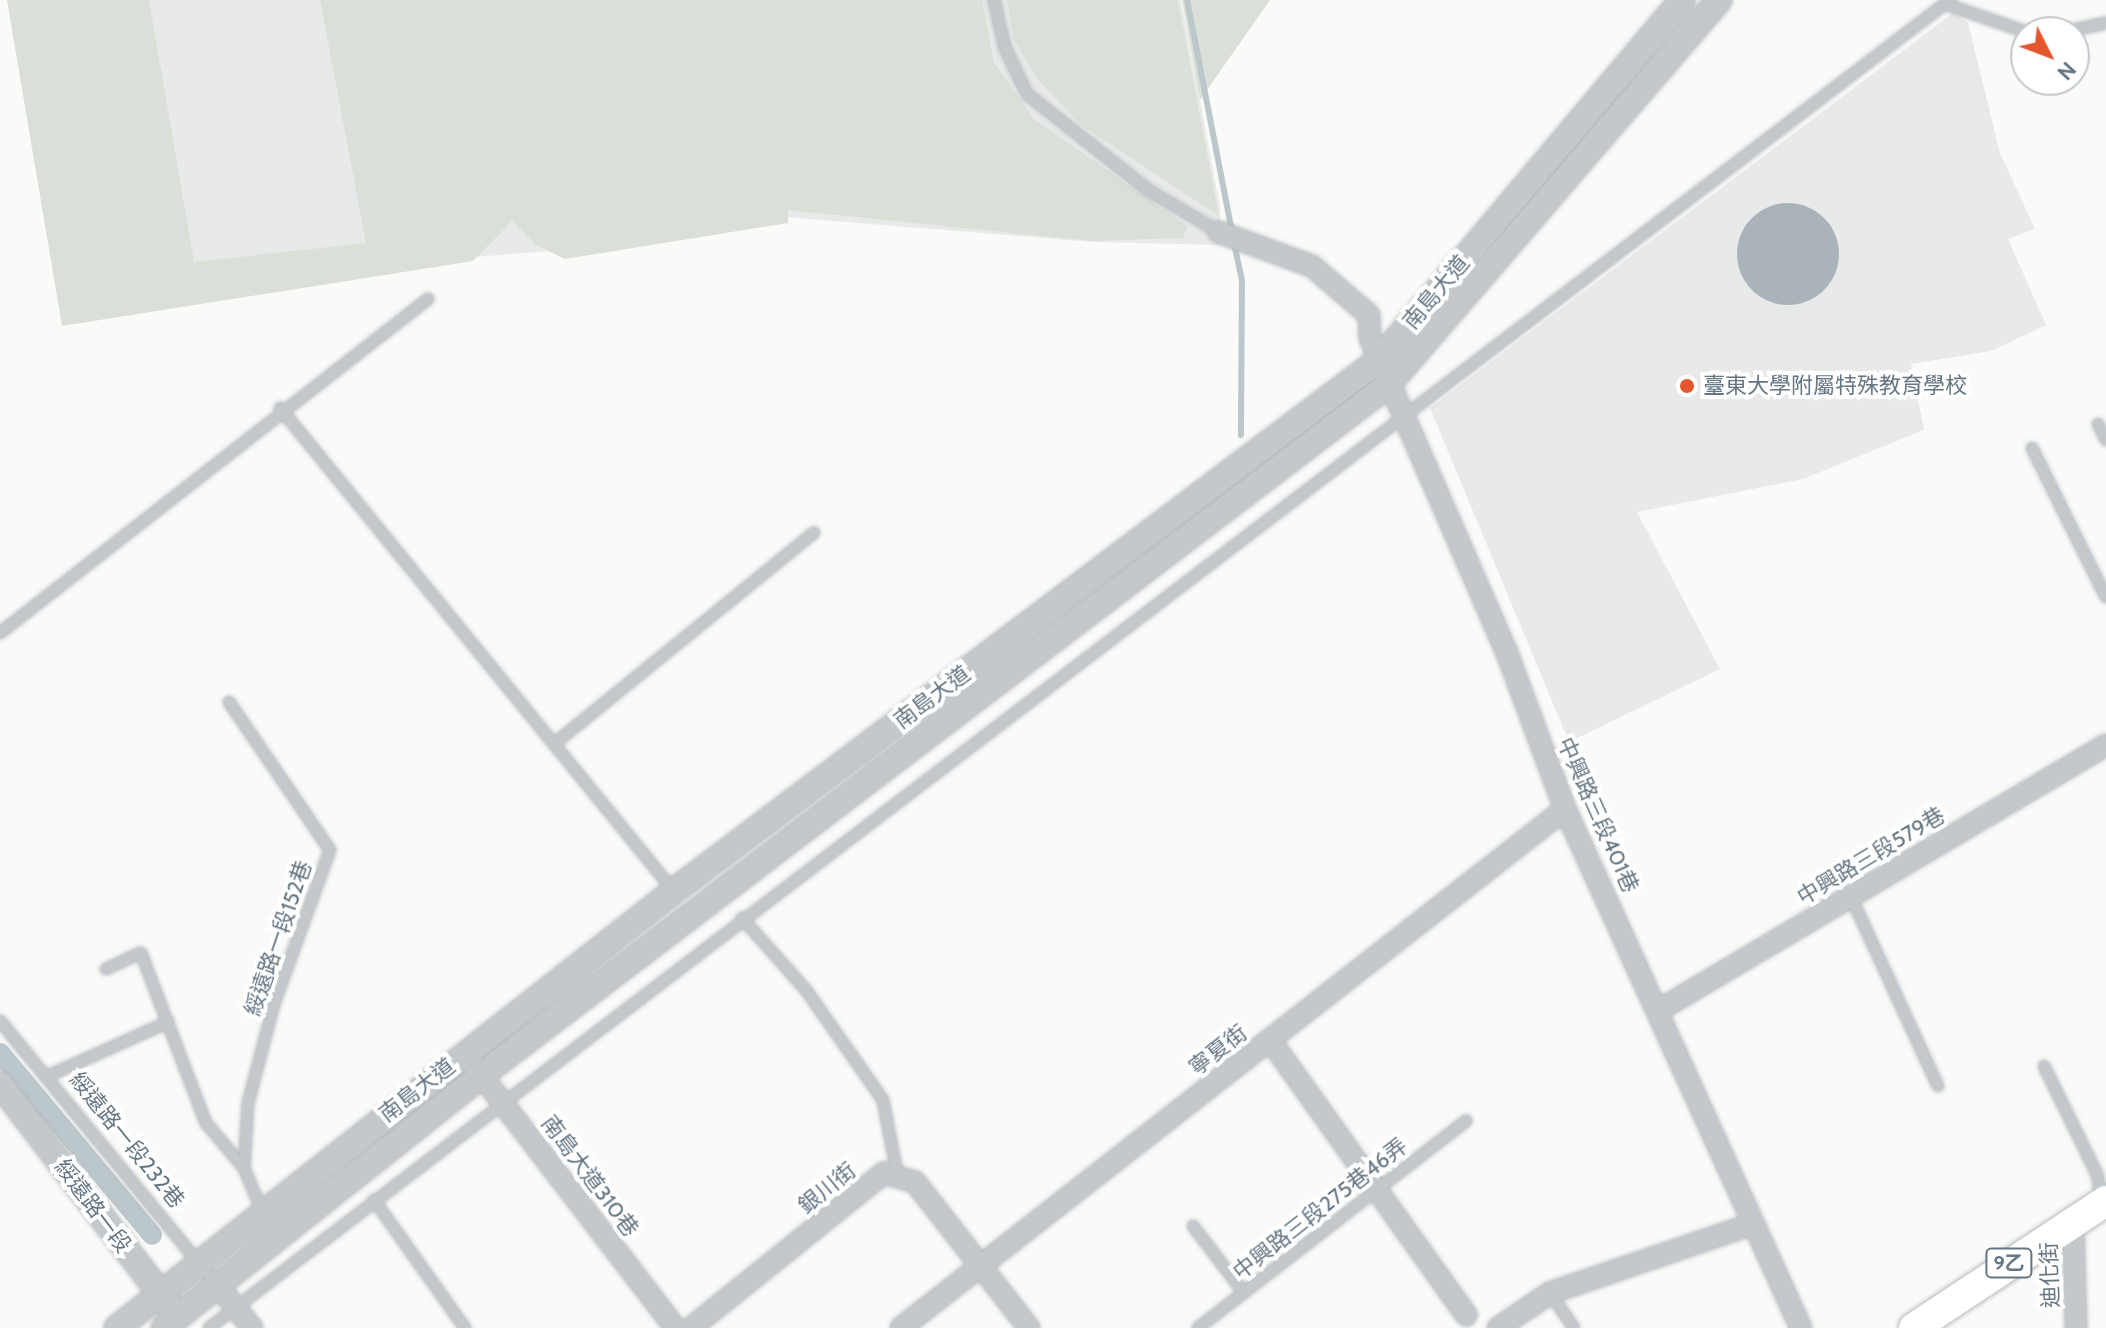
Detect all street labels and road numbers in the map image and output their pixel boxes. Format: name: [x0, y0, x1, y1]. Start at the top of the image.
street label: 南島大道: [1398, 250, 1474, 334]
street label: 南島大道: [889, 660, 975, 734]
street label: 中興路三段401巷: [1552, 733, 1644, 897]
street label: 中興路三段579巷: [1792, 802, 1950, 910]
street label: 綏遠路一段152巷: [239, 857, 317, 1019]
street label: 寧夏街: [1184, 1019, 1252, 1081]
street label: 南島大道: [374, 1053, 460, 1127]
street label: 綏遠路一段232巷: [64, 1067, 190, 1213]
street label: 南島大道310巷: [536, 1110, 644, 1242]
street label: 中興路三段275巷46弄: [1228, 1133, 1412, 1285]
street label: 綏遠路一段: [49, 1154, 137, 1258]
street label: 銀川街: [793, 1157, 861, 1219]
street label: 迪化街: [2036, 1242, 2064, 1308]
road number: 9乙: [1985, 1247, 2033, 1279]

